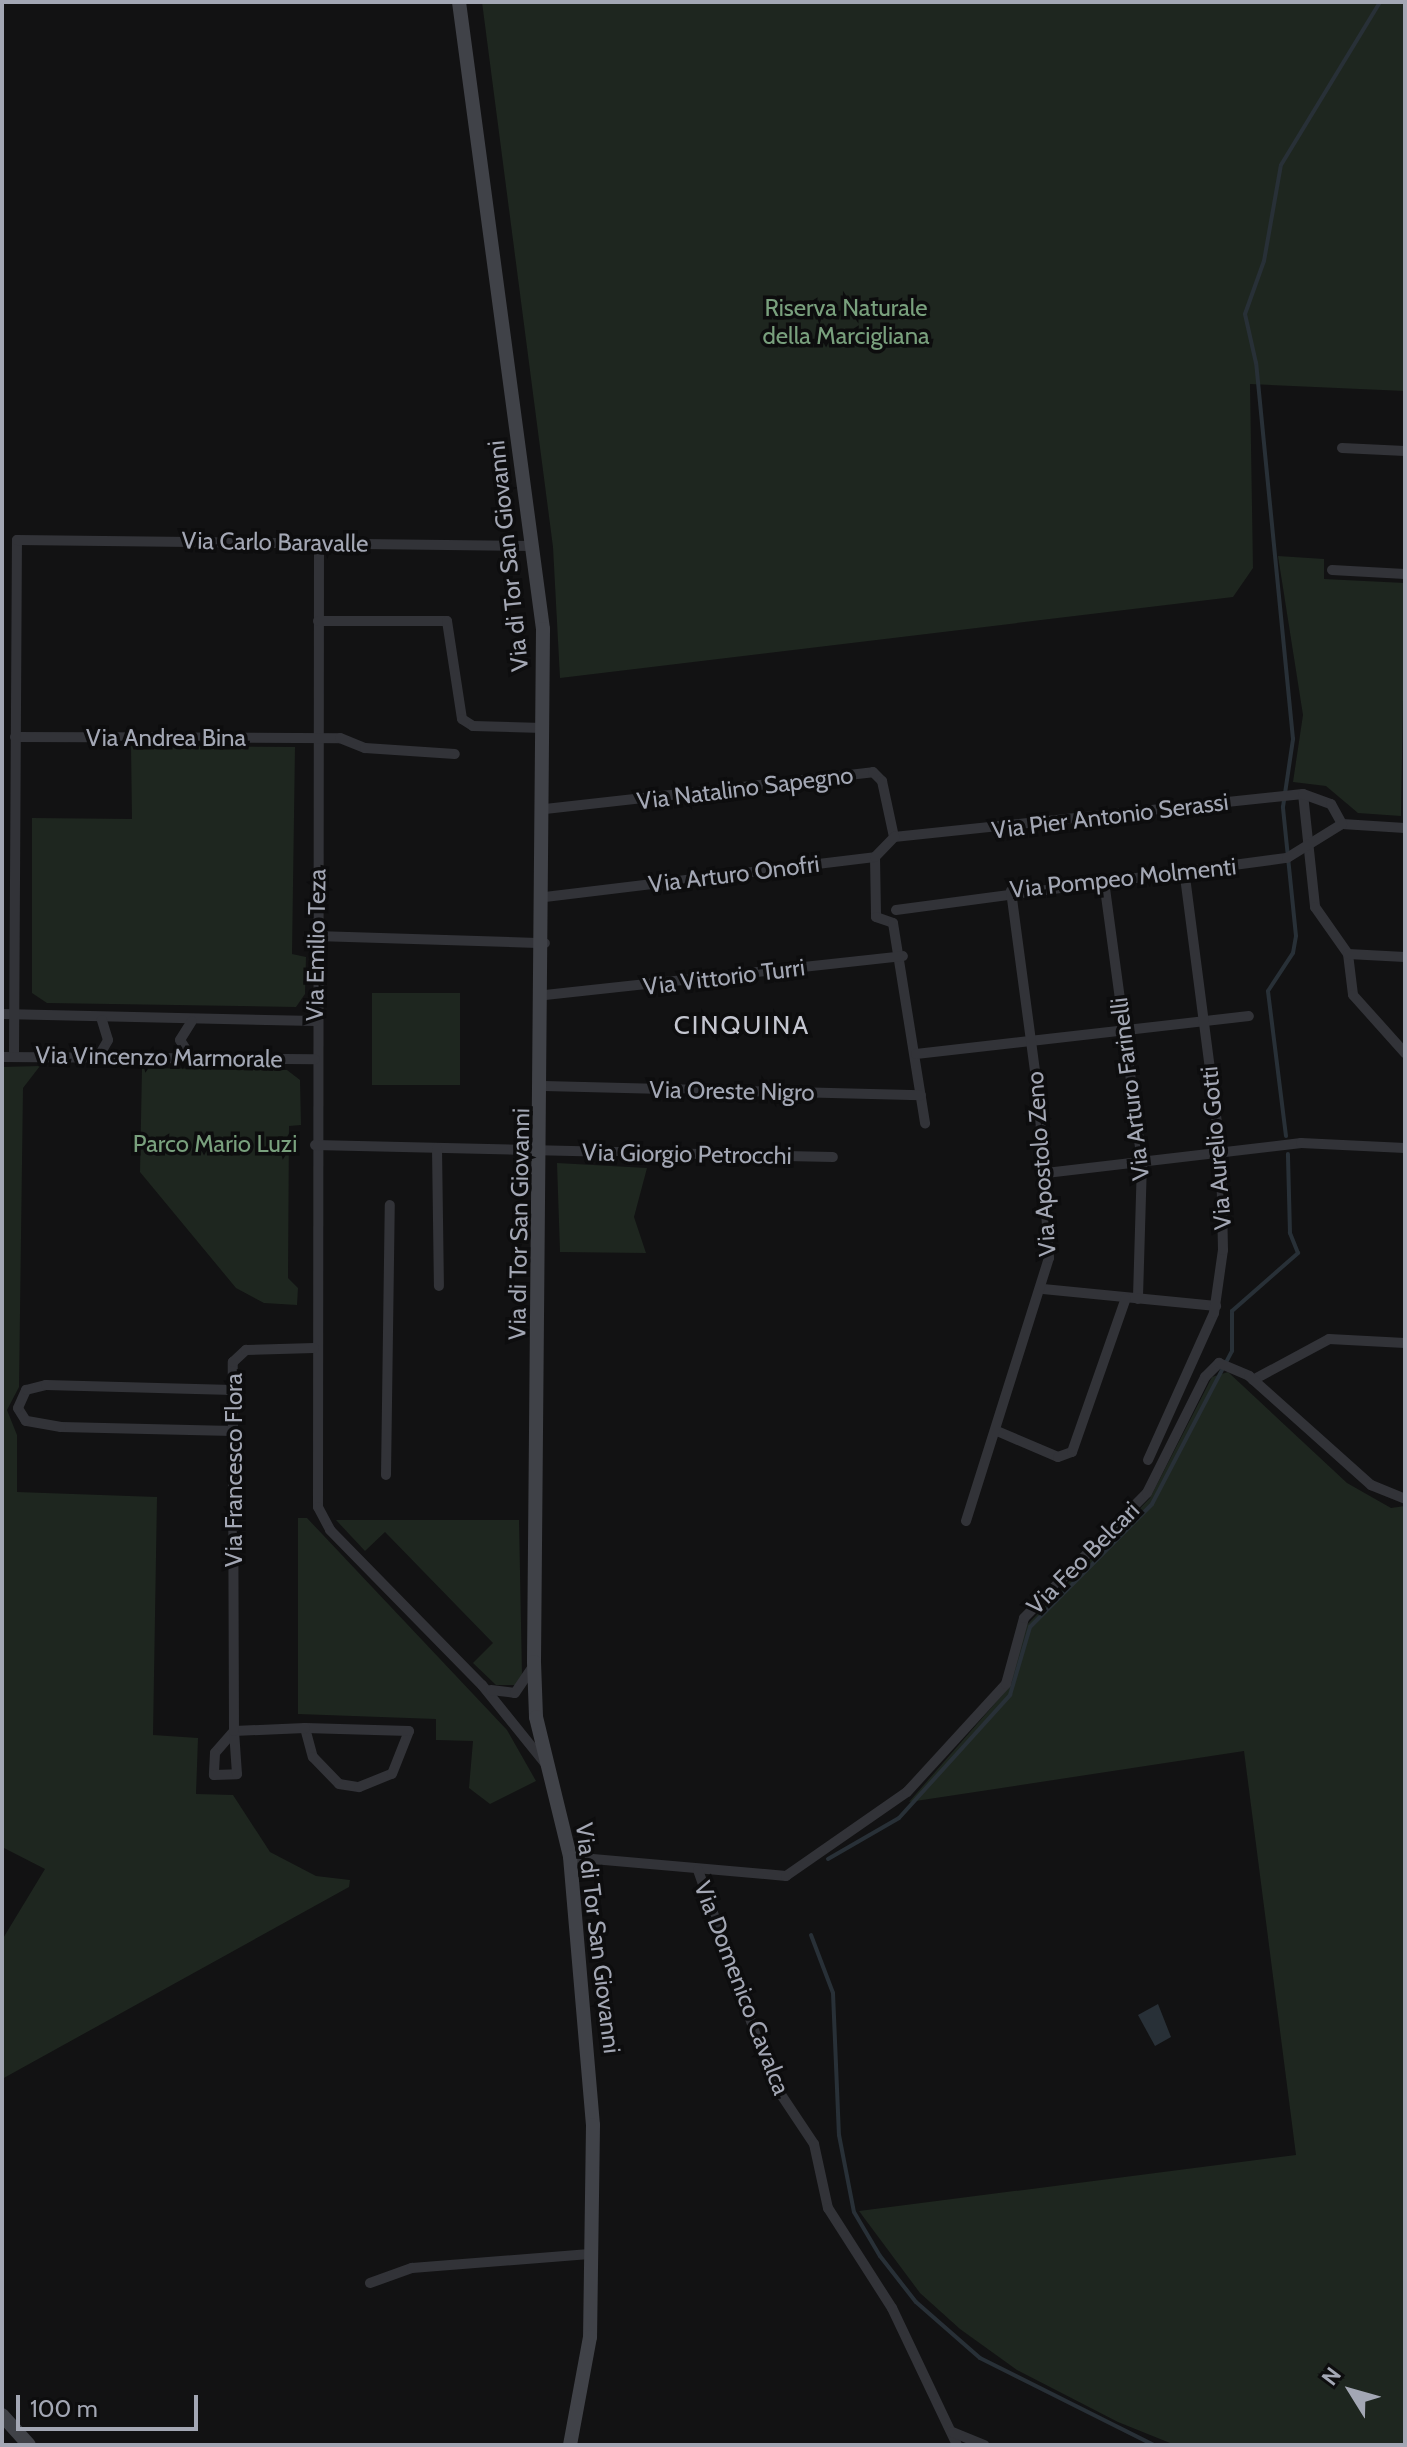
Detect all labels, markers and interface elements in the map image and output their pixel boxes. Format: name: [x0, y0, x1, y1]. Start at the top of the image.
park label: Riserva Naturale della Marcigliana: [762, 294, 930, 350]
street label: Via di Tor San Giovanni: [482, 439, 534, 673]
street label: Via Carlo Baravalle: [181, 526, 369, 558]
street label: Via Andrea Bina: [86, 724, 246, 752]
street label: Via Natalino Sapegno: [635, 760, 855, 816]
street label: Via Pier Antonio Serassi: [990, 787, 1230, 845]
street label: Via Arturo Onofri: [647, 849, 821, 899]
street label: Via Pompeo Molmenti: [1008, 852, 1238, 904]
street label: Via Emilio Teza: [300, 869, 332, 1021]
street label: Via Vittorio Turri: [642, 953, 806, 1001]
street label: Via Arturo Farinelli: [1104, 996, 1156, 1182]
district label: CINQUINA: [674, 1010, 810, 1042]
street label: Via Vincenzo Marmorale: [35, 1040, 283, 1074]
street label: Via Aurelio Gotti: [1195, 1065, 1237, 1231]
street label: Via Apostolo Zeno: [1020, 1070, 1062, 1258]
street label: Via Oreste Nigro: [649, 1075, 815, 1107]
street label: Via di Tor San Giovanni: [503, 1108, 535, 1340]
park label: Parco Mario Luzi: [133, 1130, 297, 1158]
street label: Via Giorgio Petrocchi: [582, 1138, 792, 1170]
street label: Via Francesco Flora: [220, 1373, 248, 1567]
street label: Via Feo Belcari: [1021, 1496, 1145, 1620]
street label: Via di Tor San Giovanni: [570, 1821, 626, 2055]
street label: Via Domenico Cavalca: [688, 1877, 796, 2099]
north arrow: [1311, 2351, 1391, 2431]
text: N: [1316, 2362, 1347, 2391]
scale bar: [20, 2379, 202, 2429]
text: 100 m: [30, 2394, 98, 2423]

